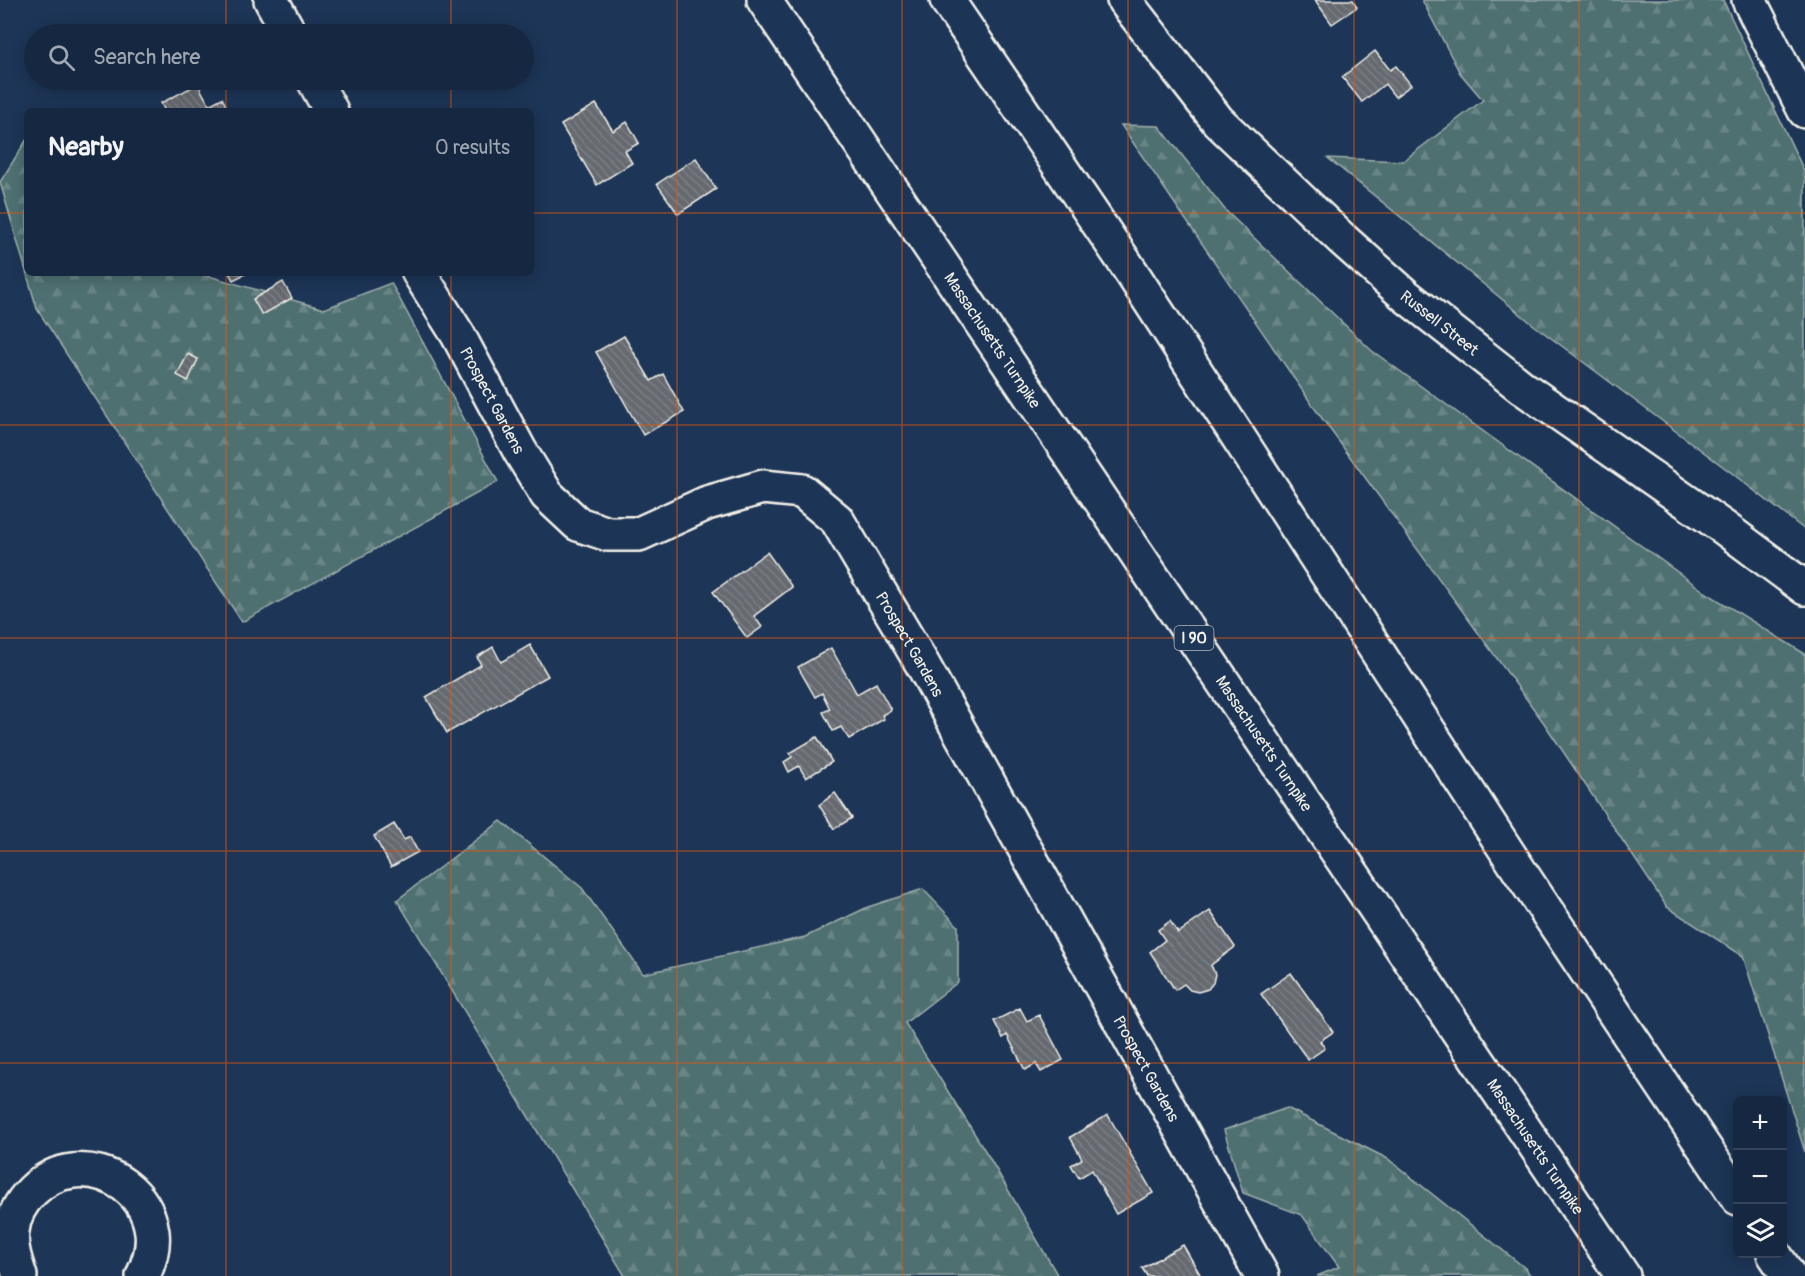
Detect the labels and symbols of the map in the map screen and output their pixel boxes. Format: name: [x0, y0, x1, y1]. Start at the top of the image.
street label: Massachusetts Turnpike: [939, 269, 1045, 412]
street label: Russell Street: [1396, 286, 1483, 361]
street label: Prospect Gardens: [455, 344, 529, 457]
street label: Prospect Gardens: [871, 588, 947, 700]
road number: I 90: [1174, 626, 1214, 650]
street label: Massachusetts Turnpike: [1211, 672, 1316, 816]
street label: Prospect Gardens: [1108, 1012, 1183, 1125]
street label: Massachusetts Turnpike: [1482, 1075, 1588, 1219]

